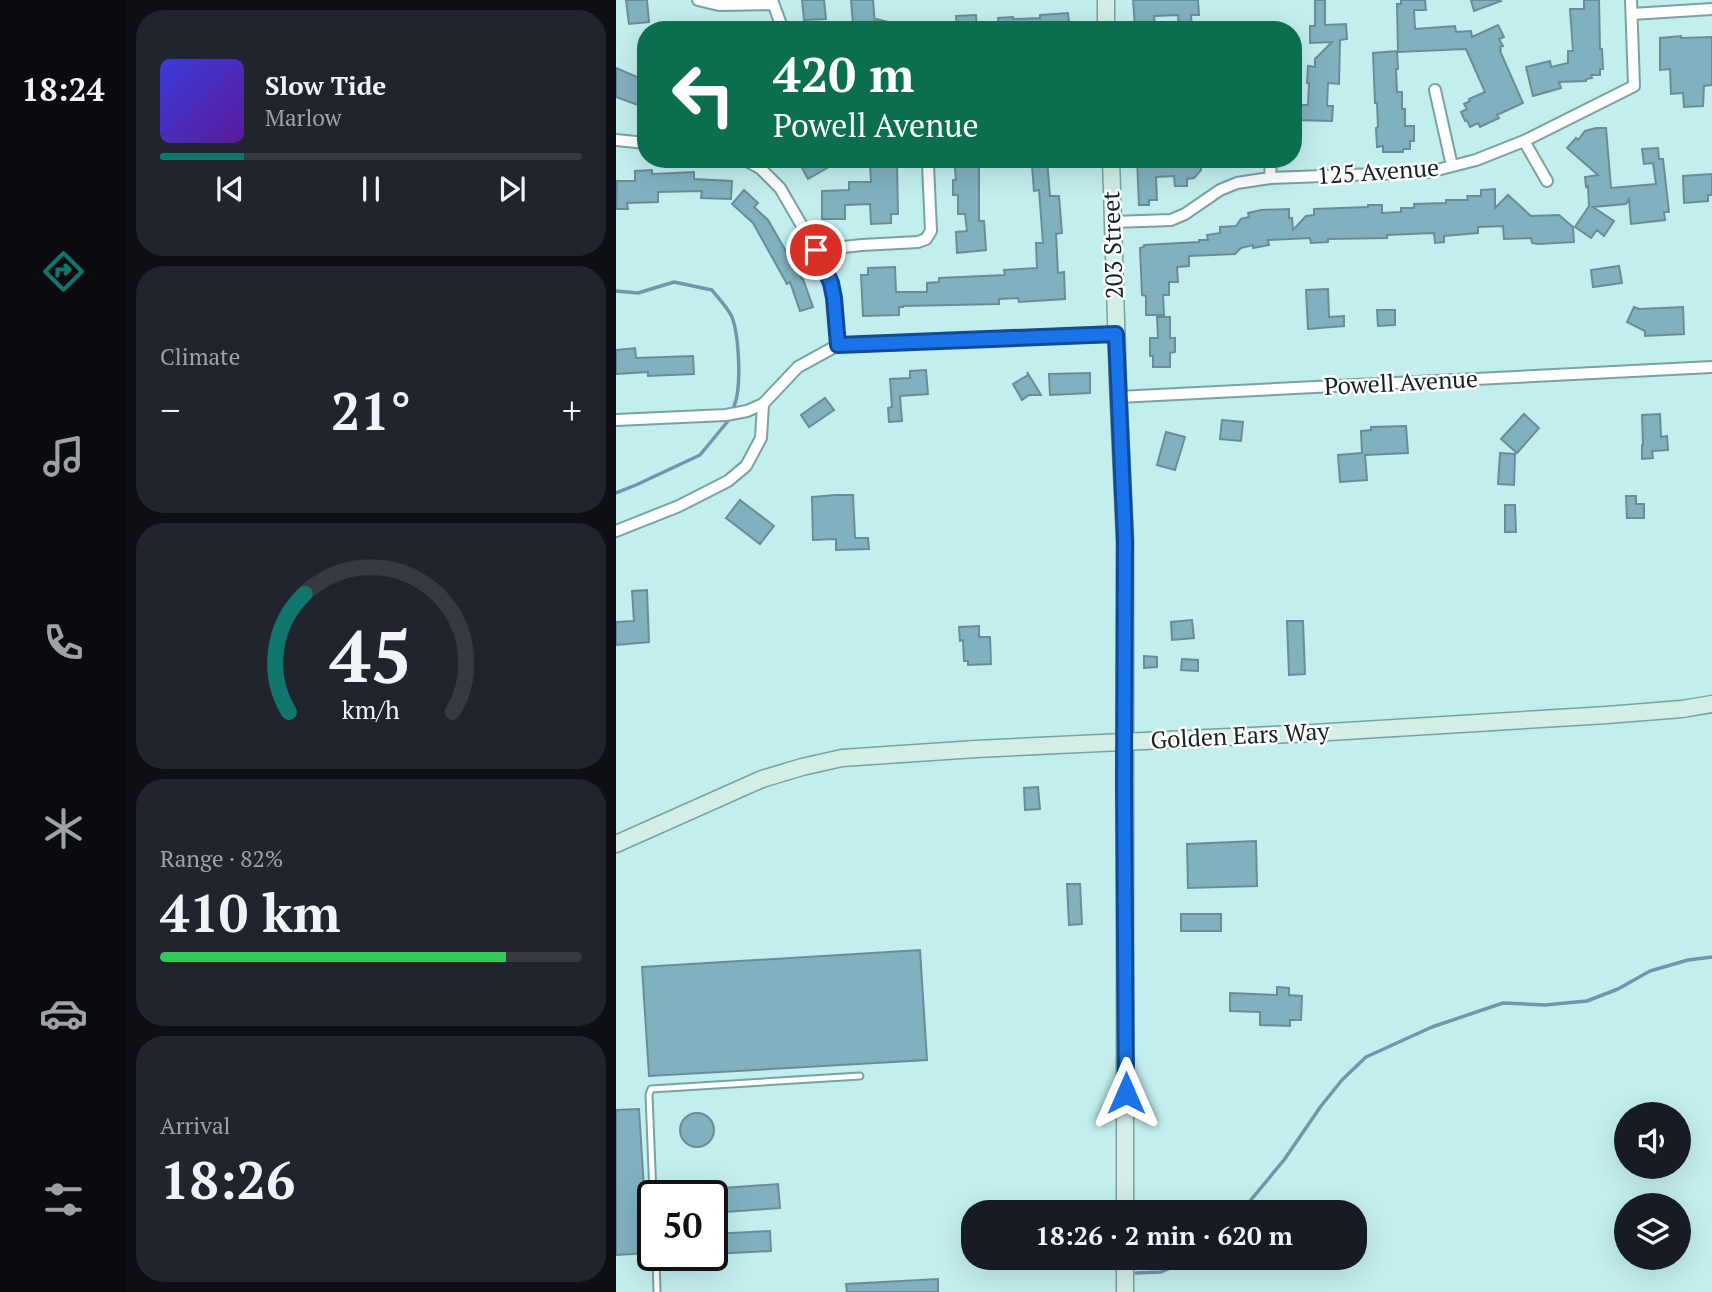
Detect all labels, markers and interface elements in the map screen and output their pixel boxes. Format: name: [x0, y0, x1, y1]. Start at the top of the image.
text: 420 m: [773, 41, 915, 106]
icon: left: [658, 49, 749, 140]
text: 18:24: [21, 68, 105, 110]
text: Slow Tide: [265, 68, 386, 102]
text: Marlow: [265, 102, 342, 133]
text: Powell Avenue: [773, 104, 979, 146]
street label: 125 Avenue: [1316, 151, 1440, 191]
icon: previous: [211, 170, 249, 208]
icon: pause: [352, 170, 390, 208]
icon: next: [493, 170, 531, 208]
street label: 203 Street: [1094, 190, 1130, 300]
pin: [786, 220, 846, 280]
icon: arrive: [797, 231, 835, 269]
icon: directions: [39, 247, 88, 296]
text: Climate: [160, 341, 240, 372]
street label: Powell Avenue: [1323, 362, 1479, 402]
text: 21°: [331, 376, 411, 445]
text: −: [160, 385, 180, 435]
text: +: [562, 385, 582, 435]
icon: music: [39, 432, 88, 481]
text: 45: [330, 606, 412, 703]
icon: phone: [39, 618, 88, 667]
text: km/h: [342, 693, 400, 726]
street label: Golden Ears Way: [1150, 714, 1331, 756]
icon: climate: [39, 804, 88, 853]
text: Range · 82%: [160, 843, 283, 874]
text: 410 km: [160, 878, 341, 947]
icon: car: [39, 989, 88, 1038]
position arrow: [1089, 1056, 1163, 1130]
map controls: [1614, 1102, 1691, 1270]
button: sound: [1614, 1102, 1691, 1179]
text: Arrival: [160, 1110, 231, 1141]
text: 18:26: [160, 1145, 295, 1214]
icon: filters: [39, 1175, 88, 1224]
speed limit sign: 50: [637, 1180, 728, 1271]
button: layers: [1614, 1193, 1691, 1270]
text: 18:26 · 2 min · 620 m: [1035, 1218, 1293, 1252]

